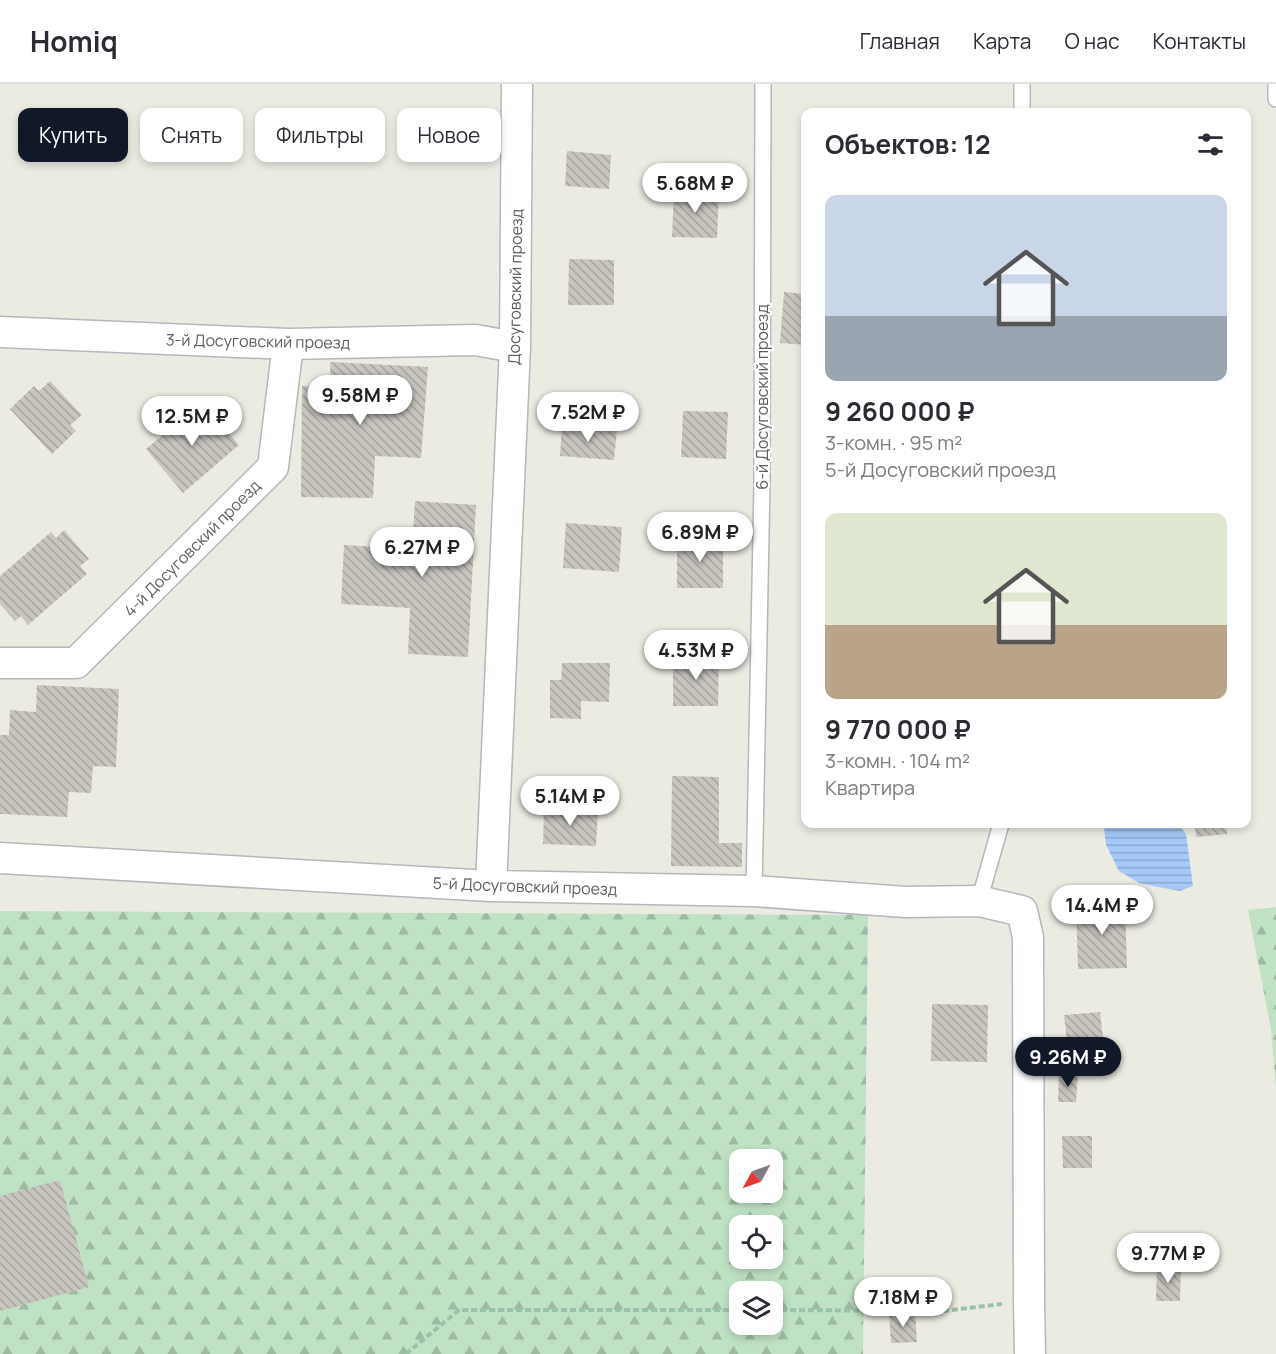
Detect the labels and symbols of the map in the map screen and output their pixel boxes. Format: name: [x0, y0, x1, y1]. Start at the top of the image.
pin: 5.68M ₽: [640, 163, 750, 214]
street label: Досуговский проезд: [503, 208, 527, 365]
street label: 6-й Досуговский проезд: [751, 304, 773, 490]
street label: 3-й Досуговский проезд: [166, 328, 351, 354]
pin: 9.58M ₽: [305, 375, 415, 426]
pin: 7.52M ₽: [533, 392, 643, 443]
pin: 12.5M ₽: [137, 396, 247, 447]
street label: 4-й Досуговский проезд: [119, 475, 265, 621]
pin: 6.89M ₽: [645, 512, 755, 563]
pin: 6.27M ₽: [367, 527, 477, 578]
pin: 4.53M ₽: [641, 630, 751, 681]
pin: 5.14M ₽: [515, 776, 625, 827]
street label: 5-й Досуговский проезд: [432, 872, 618, 900]
pin: 14.4M ₽: [1047, 885, 1157, 936]
pin: 9.26M ₽: [1013, 1037, 1123, 1088]
north arrow: [729, 1149, 783, 1203]
pin: 9.77M ₽: [1113, 1233, 1223, 1284]
pin: 7.18M ₽: [848, 1277, 958, 1328]

